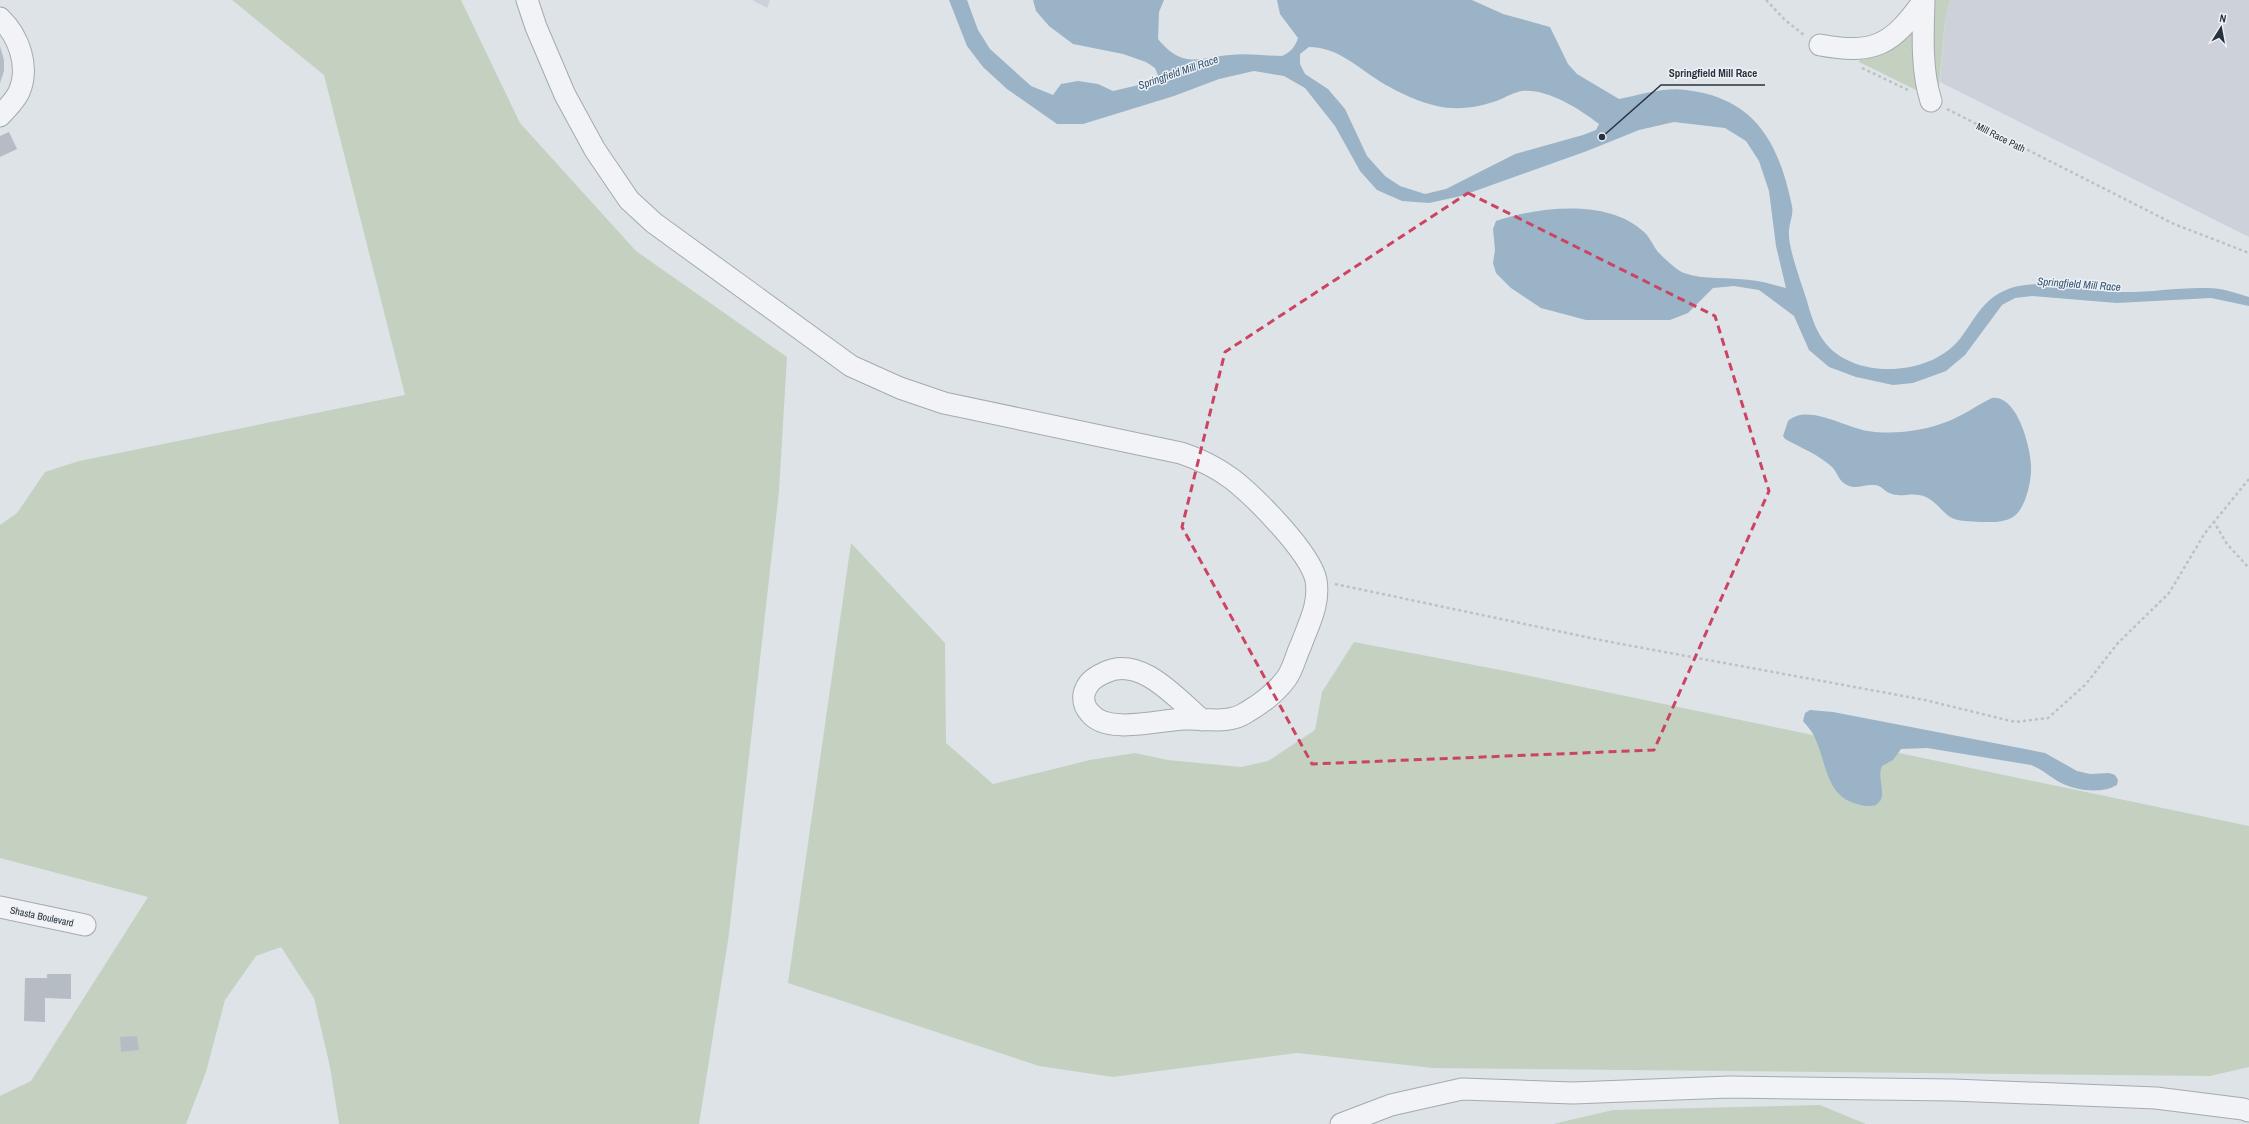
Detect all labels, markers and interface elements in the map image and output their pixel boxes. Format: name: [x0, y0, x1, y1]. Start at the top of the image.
north arrow: [2201, 8, 2241, 48]
text: N: [2218, 11, 2227, 26]
water label: Springfield Mill Race: [1136, 52, 1220, 92]
callout: Springfield Mill Race: [1661, 62, 1765, 85]
text: Springfield Mill Race: [1669, 66, 1757, 80]
street label: Mill Race Path: [1974, 120, 2027, 155]
water label: Springfield Mill Race: [2037, 274, 2121, 294]
street label: Shasta Boulevard: [9, 903, 75, 930]

